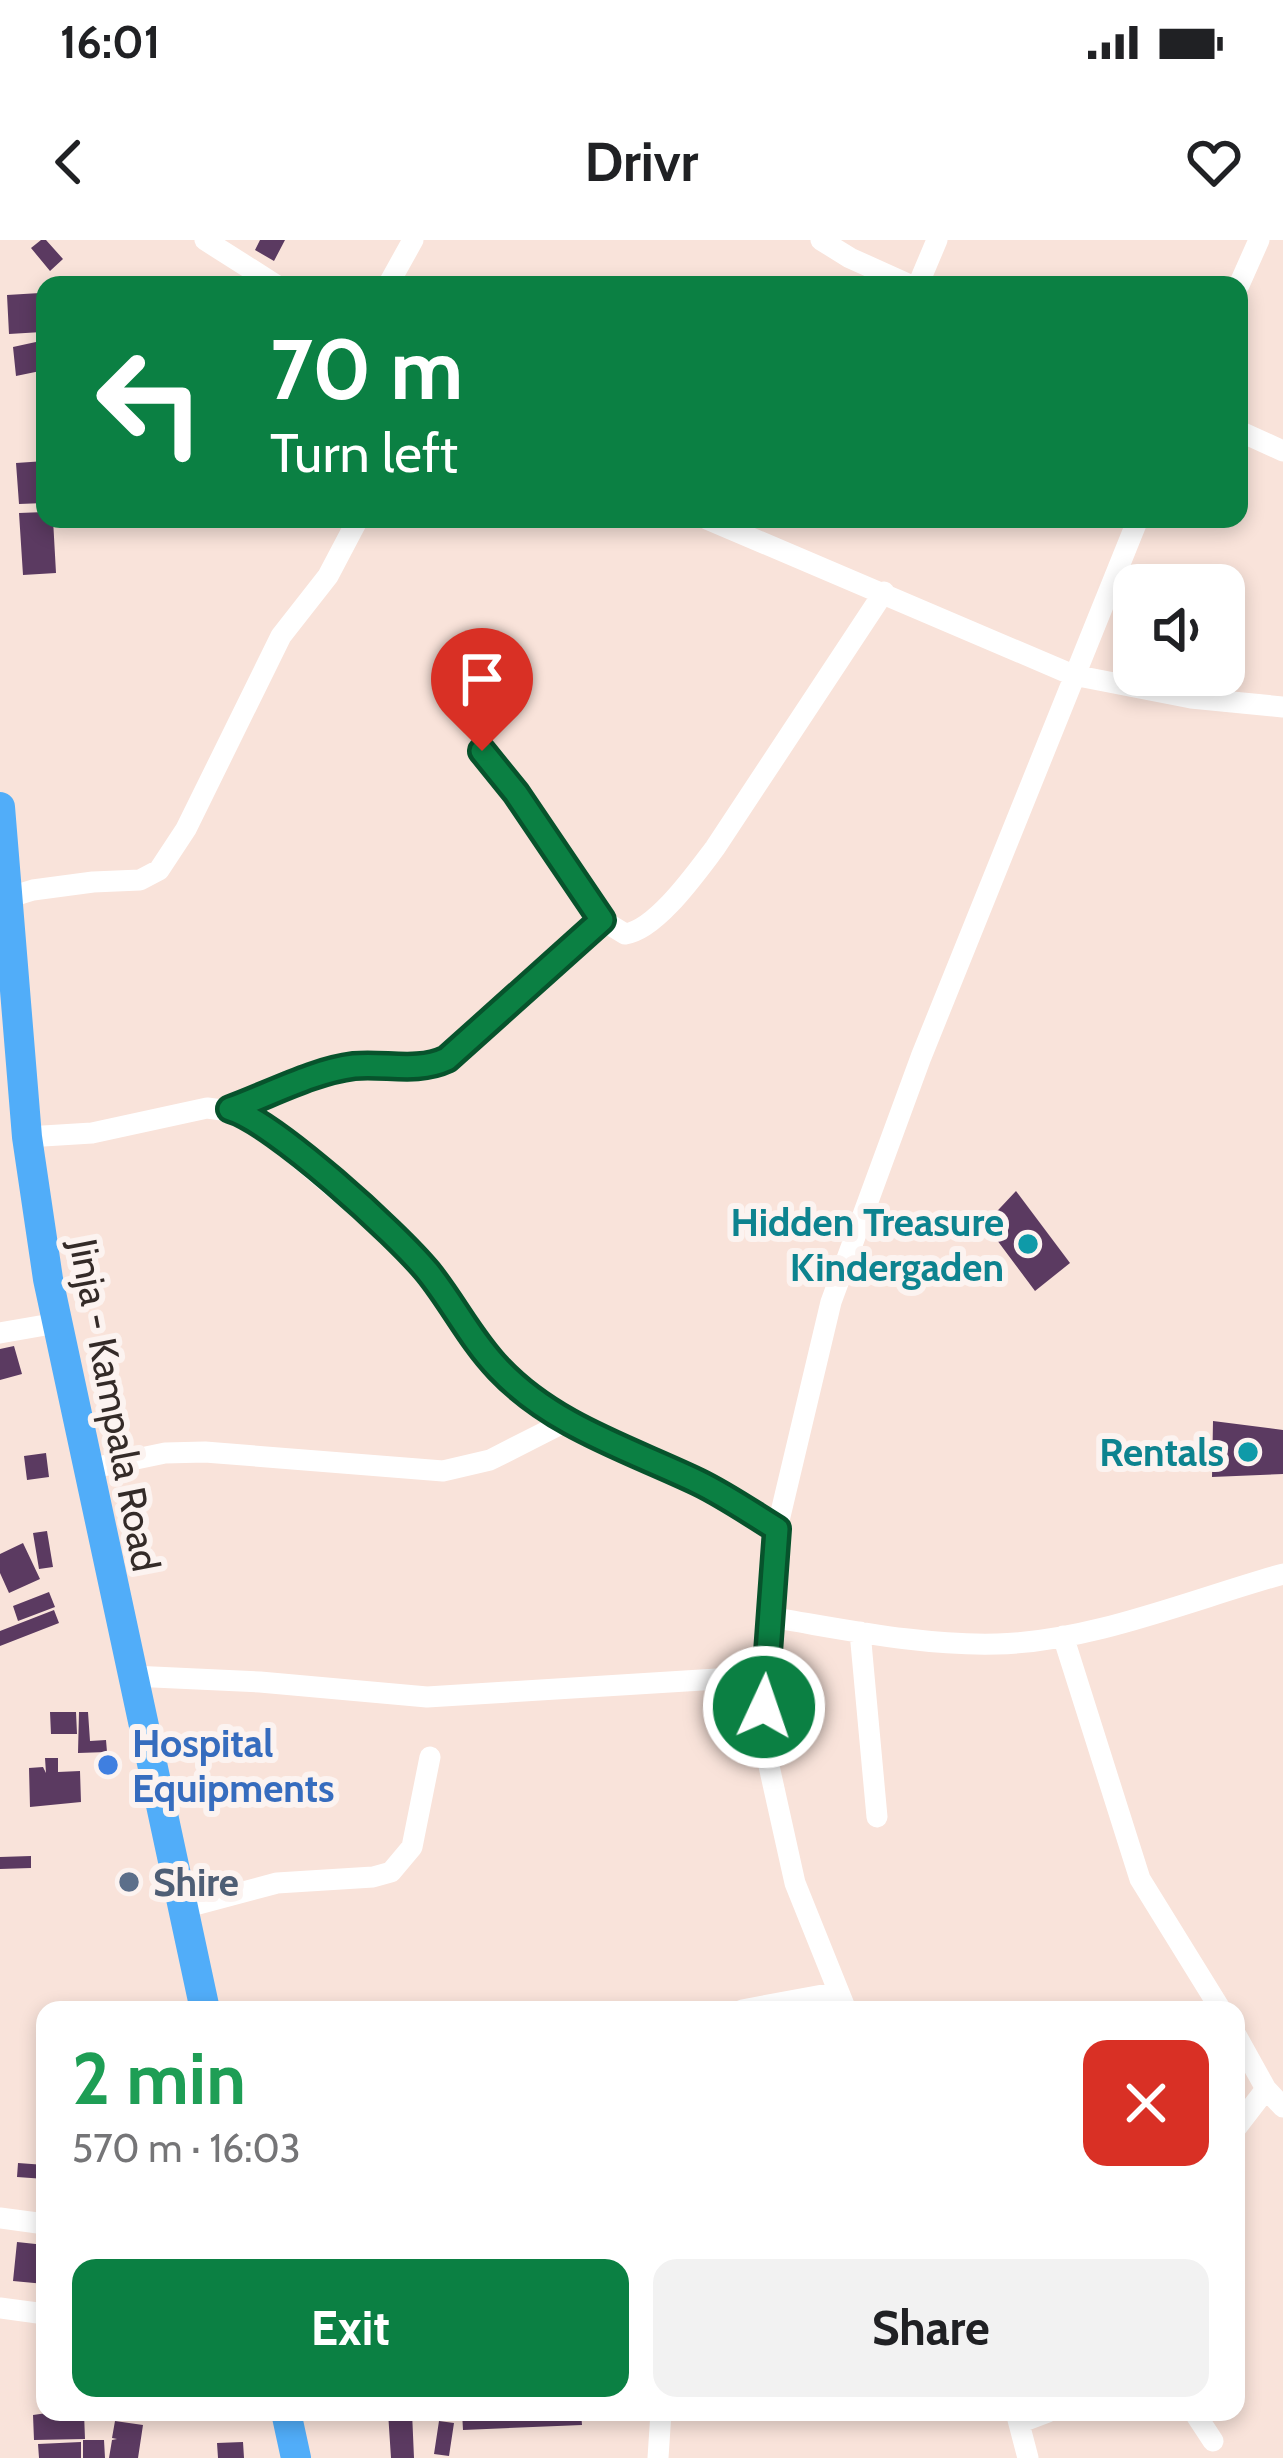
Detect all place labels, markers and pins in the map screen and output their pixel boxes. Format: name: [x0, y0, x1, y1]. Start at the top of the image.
pin: [431, 628, 533, 751]
place label: Hidden Treasure Kindergaden: [731, 1198, 1004, 1291]
marker: Hidden Treasure Kindergaden: [1015, 1231, 1041, 1257]
place label: Rentals: [1099, 1428, 1224, 1476]
marker: Rentals: [1235, 1439, 1261, 1465]
place label: Hospital Equipments: [132, 1719, 334, 1812]
marker: Hospital Equipments: [95, 1752, 121, 1778]
place label: Shire: [153, 1858, 239, 1906]
marker: Shire: [116, 1869, 142, 1895]

